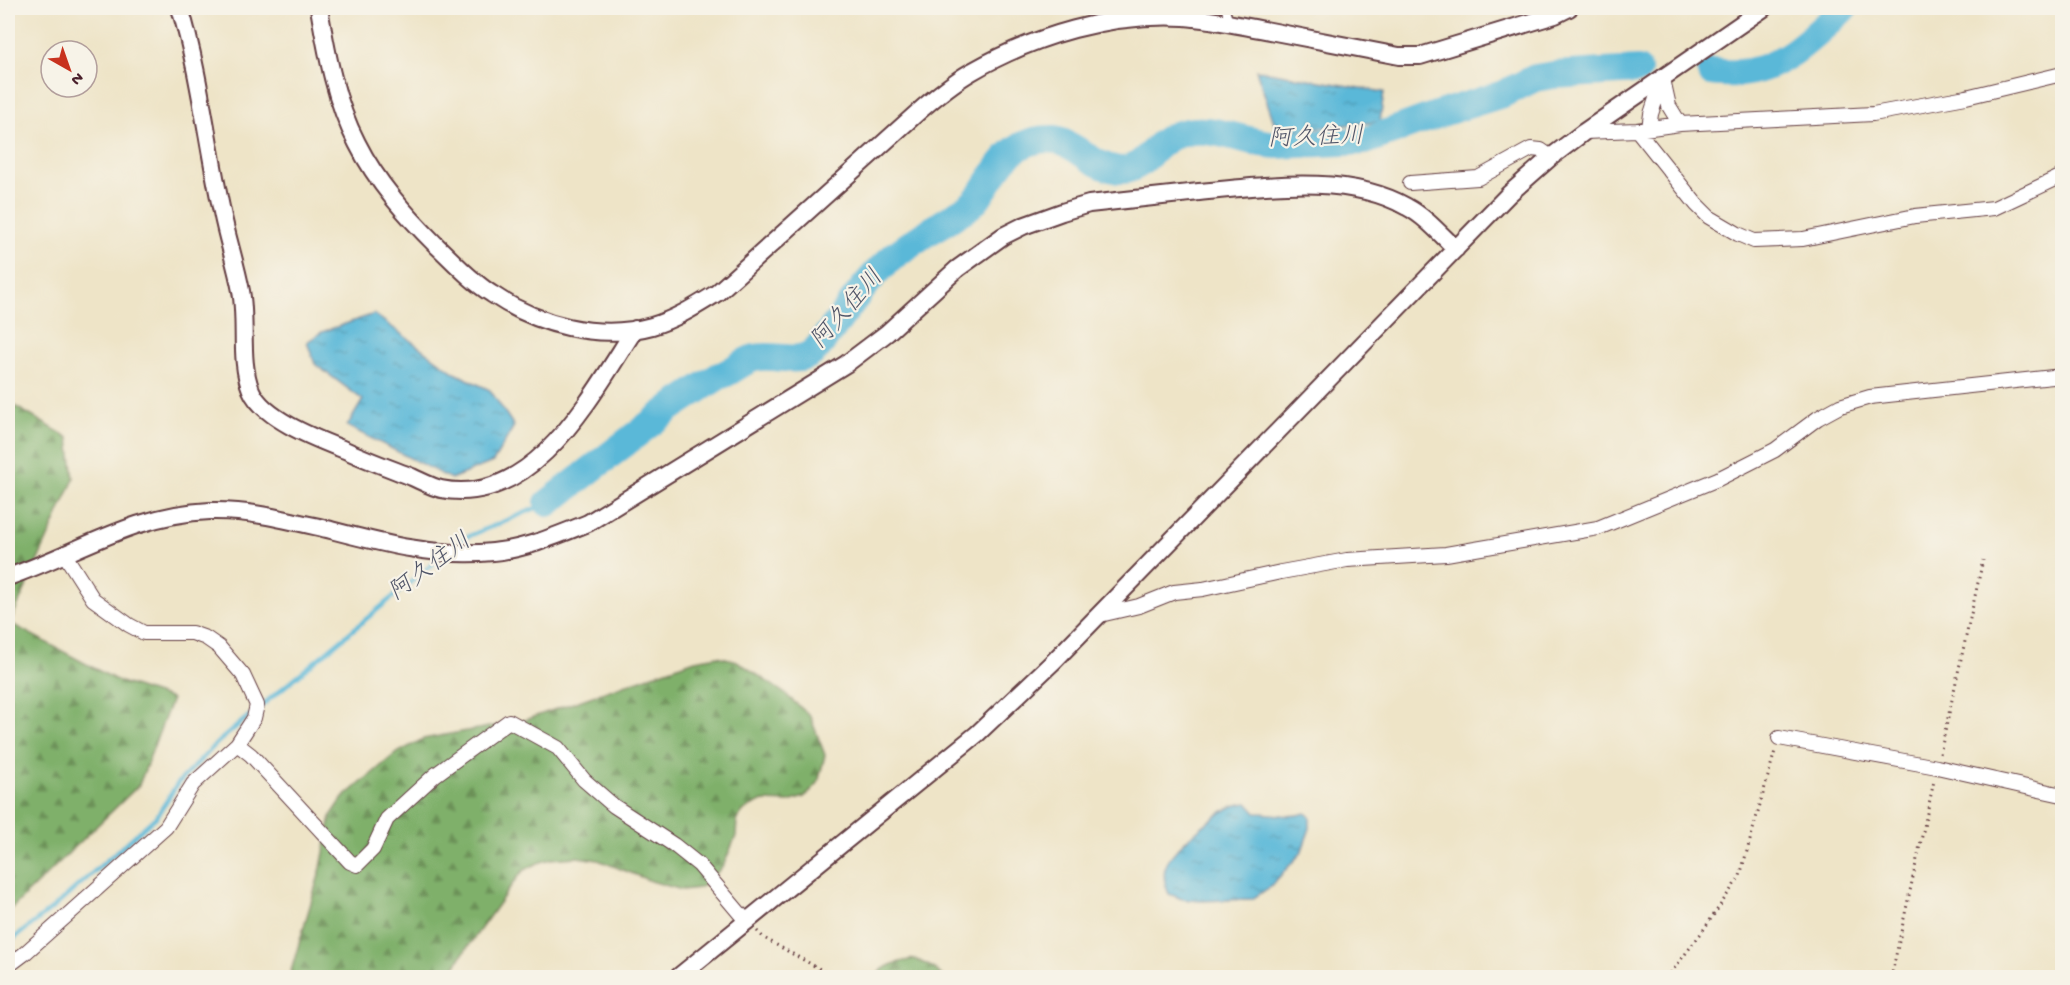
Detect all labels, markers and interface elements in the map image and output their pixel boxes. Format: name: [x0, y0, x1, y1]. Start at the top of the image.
north arrow: [39, 39, 99, 99]
text: N: [66, 67, 87, 89]
water label: 阿久住川: [1267, 122, 1364, 155]
water label: 阿久住川: [805, 264, 890, 356]
water label: 阿久住川: [383, 527, 478, 608]

